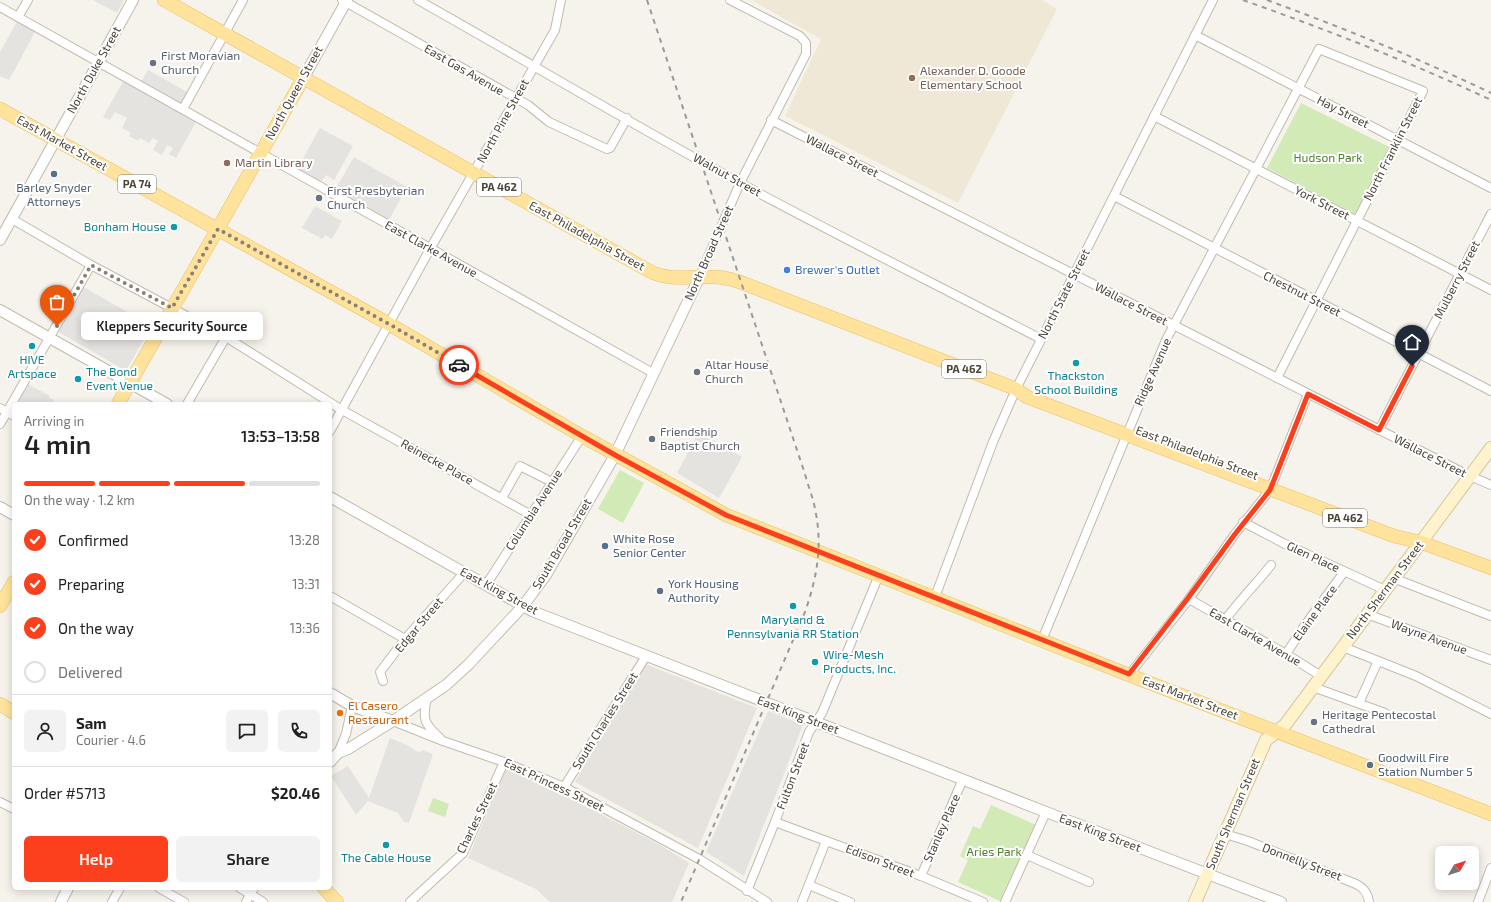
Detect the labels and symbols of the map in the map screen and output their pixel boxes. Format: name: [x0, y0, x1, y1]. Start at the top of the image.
street label: North Duke Street: [63, 23, 123, 116]
street label: East Gas Avenue: [422, 41, 507, 98]
street label: North Queen Street: [262, 43, 326, 142]
place label: First Moravian Church: [161, 48, 240, 76]
marker: First Moravian Church: [148, 58, 158, 68]
place label: Alexander D. Goode Elementary School: [920, 63, 1026, 91]
marker: Alexander D. Goode Elementary School: [907, 73, 917, 83]
street label: North Pine Street: [473, 76, 531, 165]
street label: Hay Street: [1315, 92, 1372, 130]
street label: North Franklin Street: [1360, 94, 1425, 203]
street label: East Market Street: [15, 111, 111, 173]
street label: Wallace Street: [804, 131, 882, 180]
street label: Walnut Street: [691, 150, 764, 199]
park label: Hudson Park: [1294, 150, 1362, 164]
place label: Martin Library: [235, 155, 313, 169]
marker: Martin Library: [222, 158, 232, 168]
marker: Barley Snyder Attorneys: [49, 169, 59, 179]
road number: PA 74: [118, 175, 156, 193]
road number: PA 462: [477, 178, 521, 196]
place label: Barley Snyder Attorneys: [16, 180, 92, 208]
street label: York Street: [1293, 182, 1353, 222]
place label: First Presbyterian Church: [327, 183, 424, 211]
marker: First Presbyterian Church: [314, 193, 324, 203]
street label: East Philadelphia Street: [527, 197, 648, 273]
street label: North Broad Street: [681, 202, 736, 302]
street label: East Clarke Avenue: [383, 217, 480, 279]
place label: Bonham House: [84, 219, 166, 233]
marker: Bonham House: [169, 222, 179, 232]
street label: Mulberry Street: [1430, 238, 1482, 321]
street label: North State Street: [1034, 246, 1092, 341]
place label: Brewer's Outlet: [795, 262, 880, 276]
marker: Brewer's Outlet: [782, 265, 792, 275]
street label: Chestnut Street: [1261, 267, 1344, 319]
street label: Wallace Street: [1093, 279, 1171, 328]
pin: [40, 285, 74, 326]
callout: Kleppers Security Source: [81, 312, 263, 340]
pin: [1395, 325, 1429, 366]
street label: Ridge Avenue: [1131, 335, 1173, 408]
marker: HIVE Artspace: [27, 341, 37, 351]
courier: [439, 345, 479, 385]
place label: HIVE Artspace: [8, 352, 56, 380]
place label: Altar House Church: [705, 357, 769, 385]
marker: Thackston School Building: [1071, 358, 1081, 368]
road number: PA 462: [942, 360, 986, 378]
place label: The Bond Event Venue: [86, 364, 153, 392]
marker: Altar House Church: [692, 367, 702, 377]
place label: Thackston School Building: [1034, 368, 1118, 396]
marker: The Bond Event Venue: [73, 374, 83, 384]
street label: East Philadelphia Street: [1134, 422, 1261, 482]
place label: Friendship Baptist Church: [660, 424, 740, 452]
street label: Wallace Street: [1392, 431, 1470, 480]
marker: Friendship Baptist Church: [647, 434, 657, 444]
street label: Reinecke Place: [399, 435, 476, 487]
street label: Columbia Avenue: [502, 466, 565, 553]
street label: South Broad Street: [529, 495, 594, 591]
road number: PA 462: [1323, 509, 1367, 527]
place label: White Rose Senior Center: [613, 531, 686, 559]
street label: North Sherman Street: [1343, 537, 1426, 641]
street label: Glen Place: [1285, 538, 1342, 574]
marker: White Rose Senior Center: [600, 541, 610, 551]
street label: East King Street: [458, 564, 541, 617]
place label: York Housing Authority: [668, 576, 739, 604]
street label: Elaine Place: [1289, 582, 1339, 643]
marker: York Housing Authority: [655, 586, 665, 596]
street label: Edgar Street: [391, 594, 446, 655]
marker: Maryland & Pennsylvania RR Station: [788, 601, 798, 611]
street label: East Clarke Avenue: [1207, 604, 1304, 668]
place label: Maryland & Pennsylvania RR Station: [727, 612, 859, 640]
street label: Wayne Avenue: [1389, 616, 1469, 656]
place label: Wire-Mesh Products, Inc.: [823, 647, 896, 675]
marker: Wire-Mesh Products, Inc.: [810, 657, 820, 667]
street label: South Charles Street: [569, 669, 640, 772]
street label: East Market Street: [1140, 672, 1241, 722]
street label: East King Street: [756, 692, 842, 736]
place label: El Casero Restaurant: [348, 698, 409, 726]
place label: Heritage Pentecostal Cathedral: [1322, 707, 1436, 735]
marker: El Casero Restaurant: [335, 708, 345, 718]
marker: Heritage Pentecostal Cathedral: [1309, 717, 1319, 727]
street label: Fulton Street: [773, 740, 811, 811]
place label: Goodwill Fire Station Number 5: [1378, 750, 1473, 778]
street label: East Princess Street: [502, 755, 607, 814]
street label: South Sherman Street: [1202, 755, 1262, 871]
marker: Goodwill Fire Station Number 5: [1365, 760, 1375, 770]
street label: Charles Street: [453, 779, 500, 855]
street label: Stanley Place: [920, 791, 962, 864]
street label: East King Street: [1058, 810, 1144, 854]
street label: Donnelly Street: [1261, 839, 1345, 883]
marker: The Cable House: [381, 840, 391, 850]
street label: Edison Street: [844, 841, 917, 880]
park label: Aries Park: [966, 844, 1022, 858]
north arrow: [1435, 846, 1479, 890]
place label: The Cable House: [341, 850, 431, 864]

